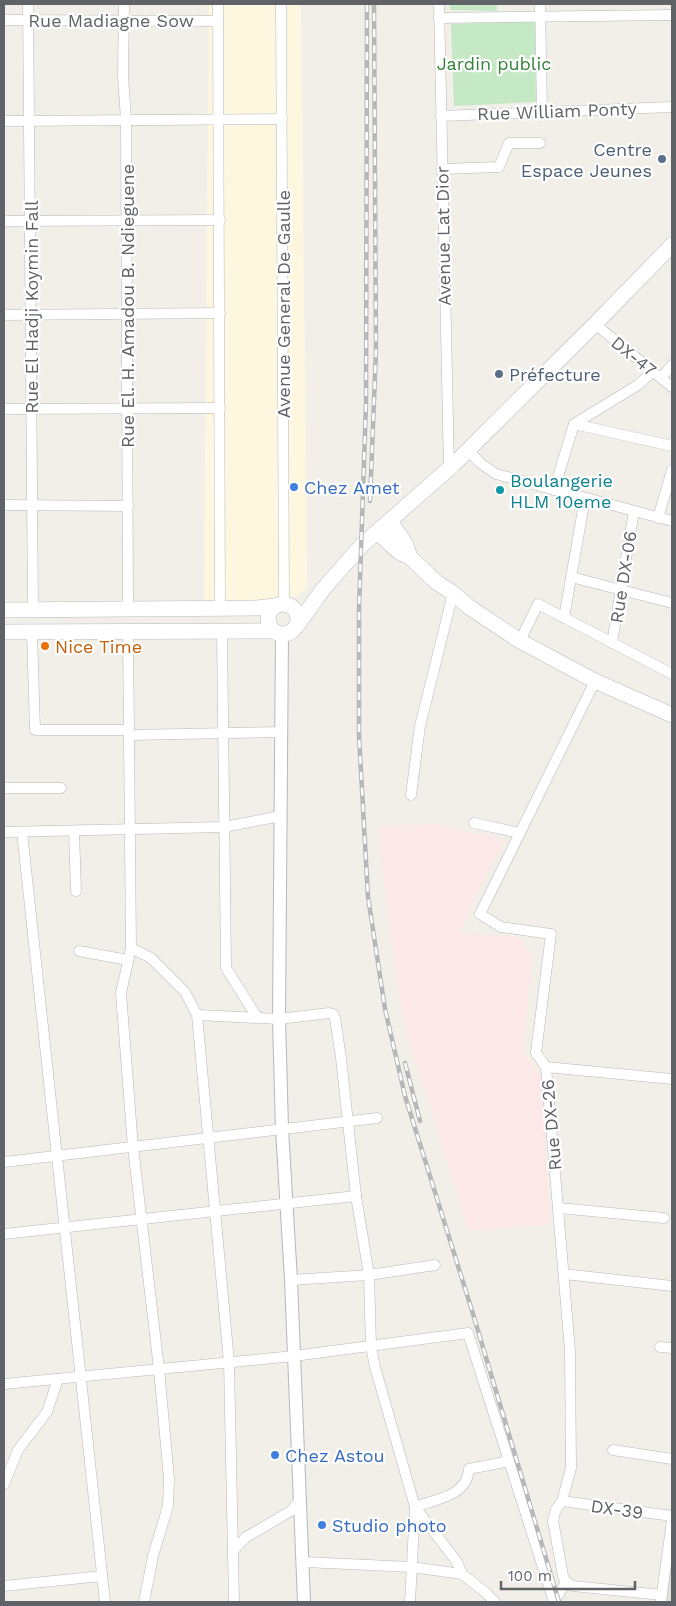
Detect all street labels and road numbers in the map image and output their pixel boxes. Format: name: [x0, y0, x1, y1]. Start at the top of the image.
street label: Rue Madiagne Sow: [28, 10, 194, 31]
street label: Rue William Ponty: [477, 98, 638, 124]
street label: Rue El. H. Amadou B. Ndieguene: [117, 164, 138, 448]
street label: Avenue Lat Dior: [431, 166, 455, 306]
street label: Avenue General De Gaulle: [273, 190, 294, 418]
street label: Rue El Hadji Koymin Fall: [21, 200, 42, 414]
street label: DX-47: [607, 332, 661, 380]
street label: Rue DX-06: [605, 529, 641, 625]
street label: Rue DX-26: [537, 1078, 565, 1172]
street label: DX-39: [589, 1495, 645, 1523]

